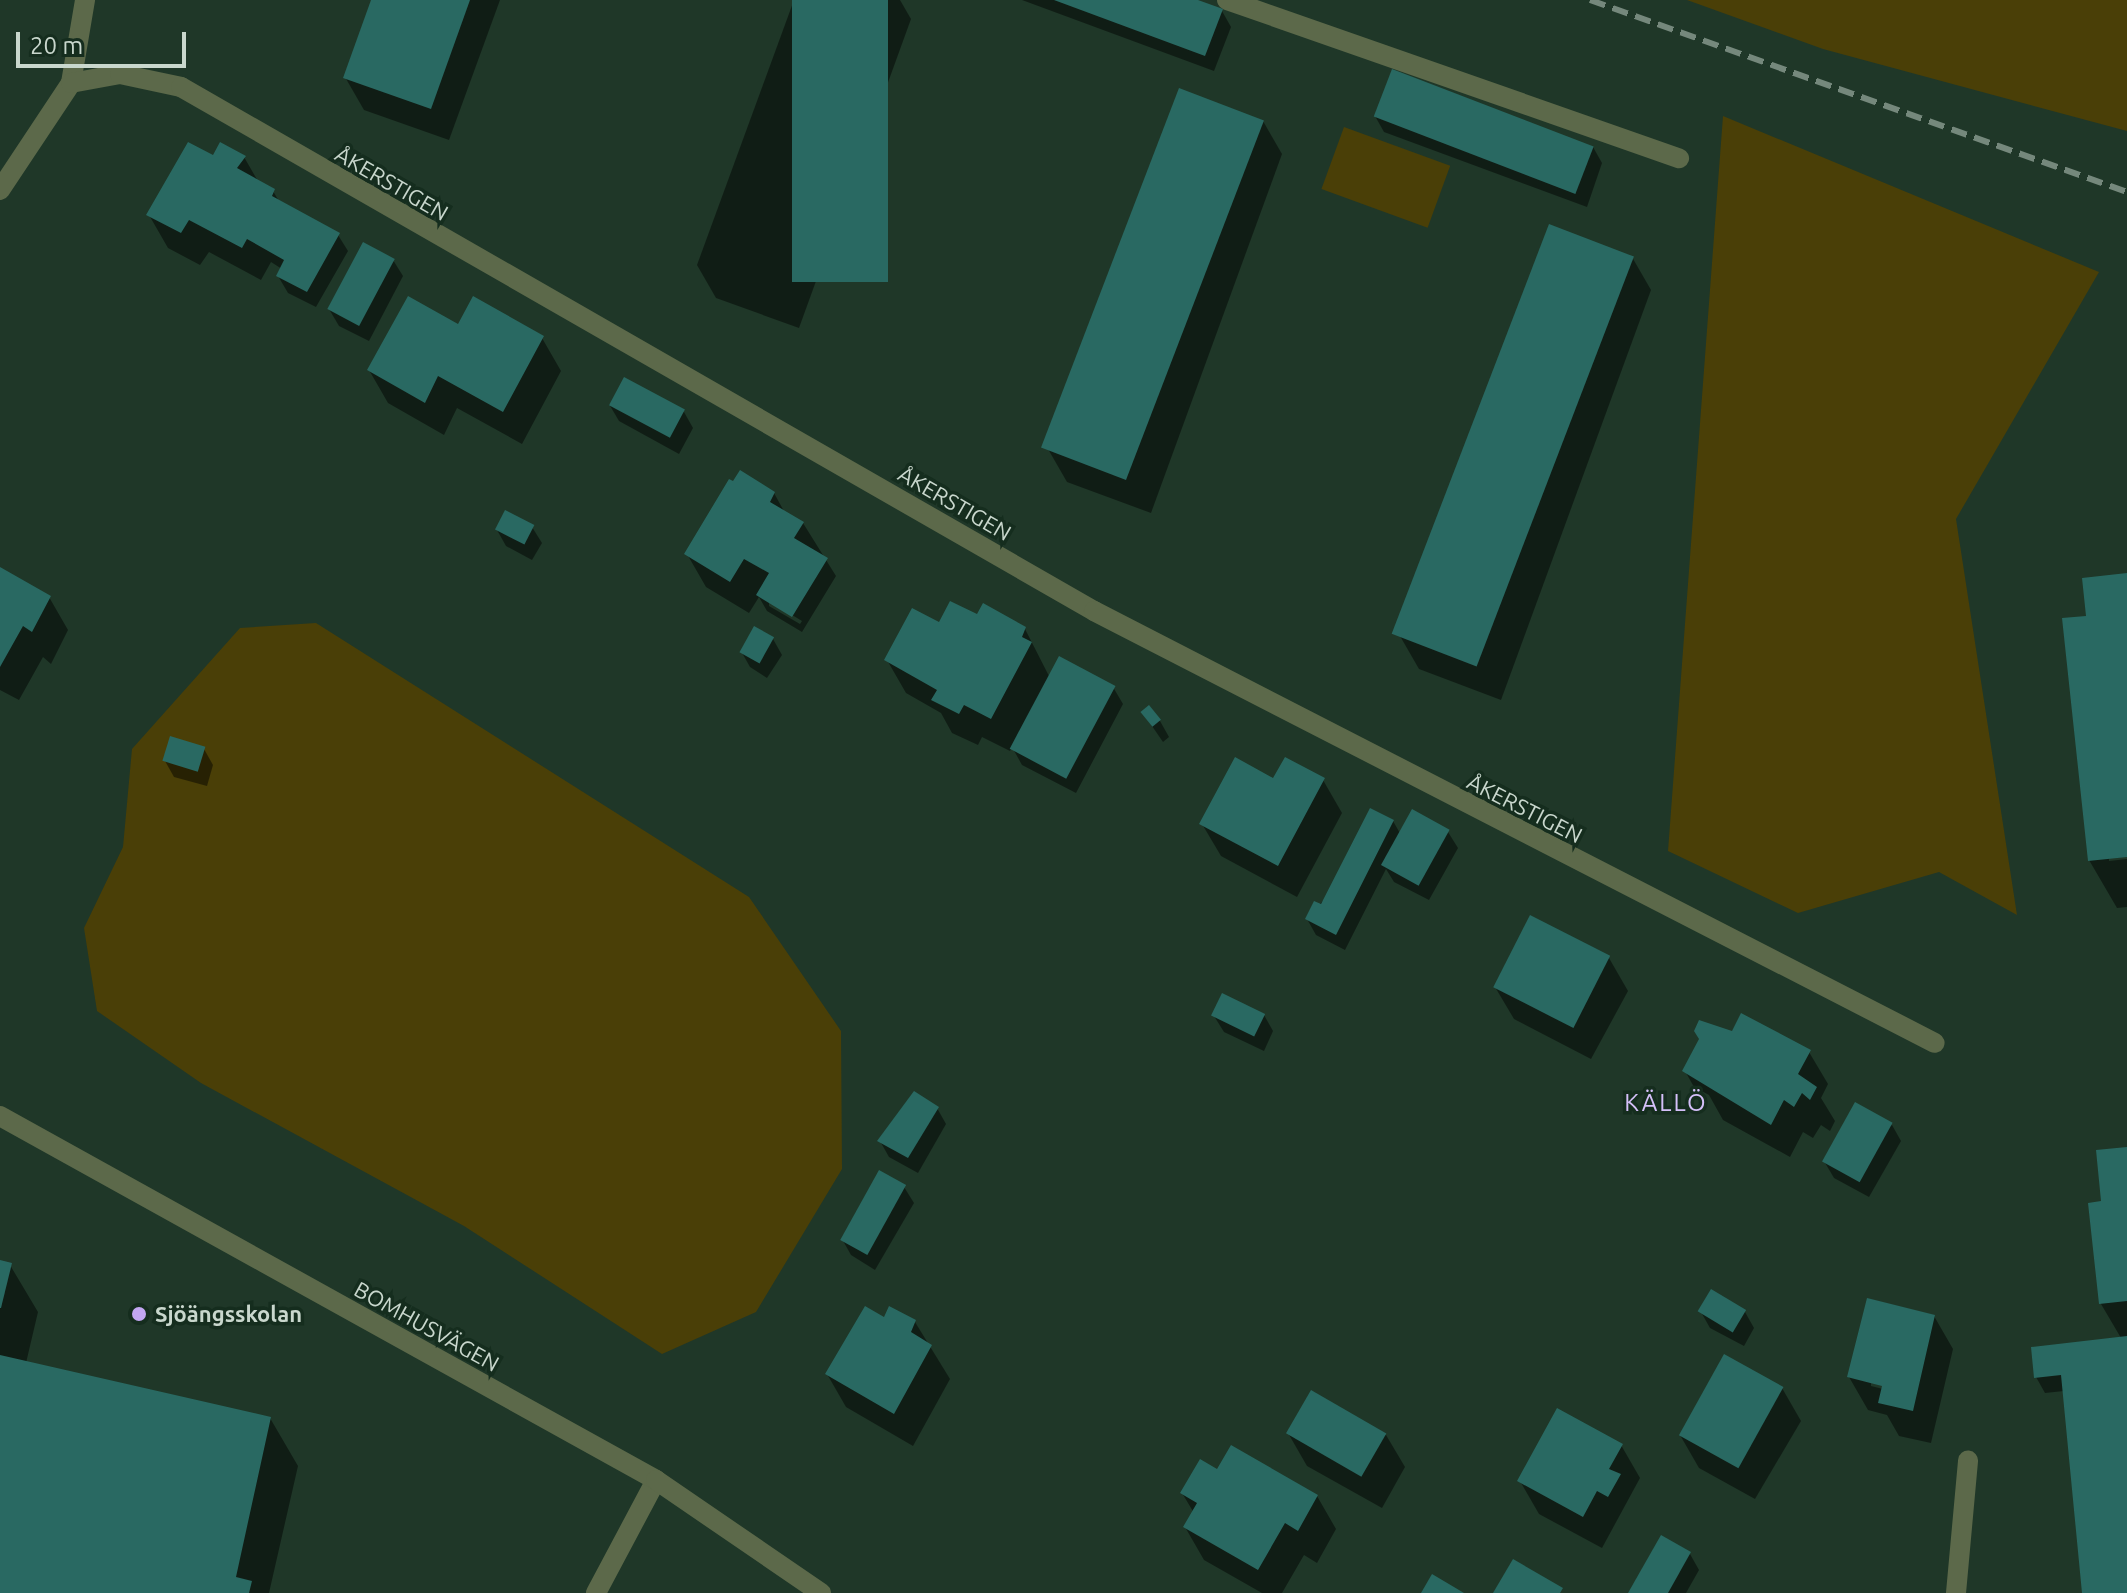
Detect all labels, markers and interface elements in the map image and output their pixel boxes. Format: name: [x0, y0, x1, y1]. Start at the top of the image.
scale bar: [20, 16, 190, 66]
text: 20 m: [30, 32, 83, 59]
street label: ÅKERSTIGEN: [331, 140, 453, 226]
street label: ÅKERSTIGEN: [894, 460, 1016, 546]
street label: ÅKERSTIGEN: [1463, 768, 1587, 848]
district label: KÄLLÖ: [1624, 1089, 1708, 1117]
street label: BOMHUSVÄGEN: [350, 1275, 504, 1377]
place label: Sjöängsskolan: [155, 1301, 302, 1327]
marker: Sjöängsskolan: [130, 1305, 148, 1323]

